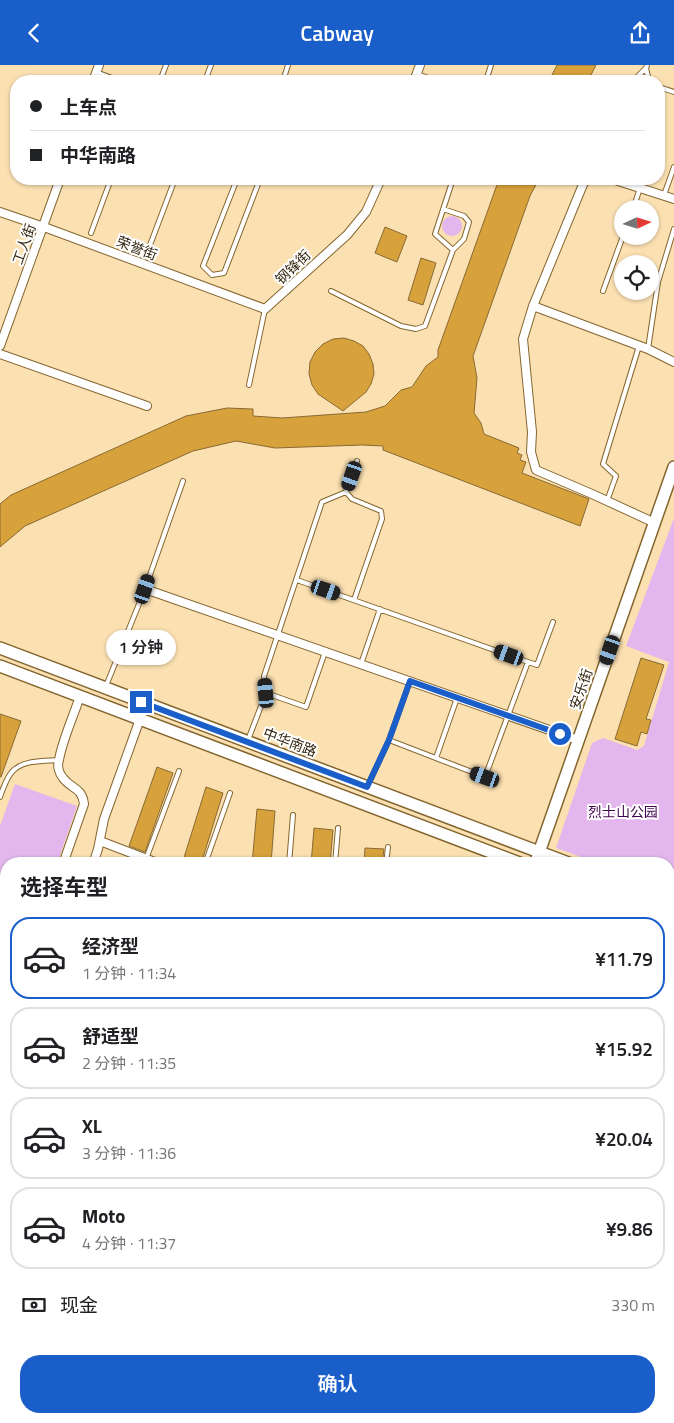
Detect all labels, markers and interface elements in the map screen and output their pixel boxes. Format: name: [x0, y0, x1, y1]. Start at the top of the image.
text: Cabway: [300, 16, 374, 50]
icon: back: [20, 19, 48, 47]
icon: share: [626, 19, 654, 47]
text: 上车点: [60, 92, 117, 121]
text: 中华南路: [60, 140, 136, 169]
north arrow: [614, 200, 659, 245]
map controls: [614, 200, 659, 300]
street label: 工人街: [6, 221, 41, 267]
street label: 荣誉街: [114, 230, 161, 265]
street label: 钢锋街: [270, 244, 315, 289]
button: locate: [614, 255, 659, 300]
car: [340, 459, 363, 493]
car: [133, 572, 156, 606]
car: [309, 578, 342, 602]
callout: 1 分钟: [106, 629, 176, 665]
car: [598, 633, 621, 667]
text: 1 分钟: [119, 635, 163, 659]
car: [492, 643, 525, 667]
street label: 安乐街: [564, 666, 597, 712]
car: [257, 677, 274, 709]
route end: [130, 691, 152, 713]
street label: 中华南路: [260, 722, 320, 761]
route start: [549, 723, 571, 745]
car: [468, 765, 501, 789]
park label: 烈士山公园: [588, 801, 658, 822]
text: 选择车型: [20, 870, 108, 904]
text: 经济型: [82, 931, 139, 960]
icon: car: [22, 936, 67, 981]
text: ¥11.79: [595, 944, 653, 973]
text: 1 分钟 · 11:34: [82, 961, 176, 985]
text: 舒适型: [82, 1021, 139, 1050]
icon: car: [22, 1026, 67, 1071]
text: ¥15.92: [595, 1034, 653, 1063]
text: 2 分钟 · 11:35: [82, 1051, 176, 1075]
text: XL: [82, 1111, 102, 1140]
icon: car: [22, 1116, 67, 1161]
text: ¥20.04: [595, 1124, 653, 1153]
text: 3 分钟 · 11:36: [82, 1141, 176, 1165]
text: Moto: [82, 1201, 125, 1230]
icon: car: [22, 1206, 67, 1251]
text: ¥9.86: [606, 1214, 653, 1243]
text: 4 分钟 · 11:37: [82, 1231, 176, 1255]
text: 现金: [60, 1290, 98, 1319]
icon: cash: [20, 1291, 48, 1319]
text: 330 m: [611, 1293, 655, 1317]
button: 确认: [20, 1355, 655, 1413]

